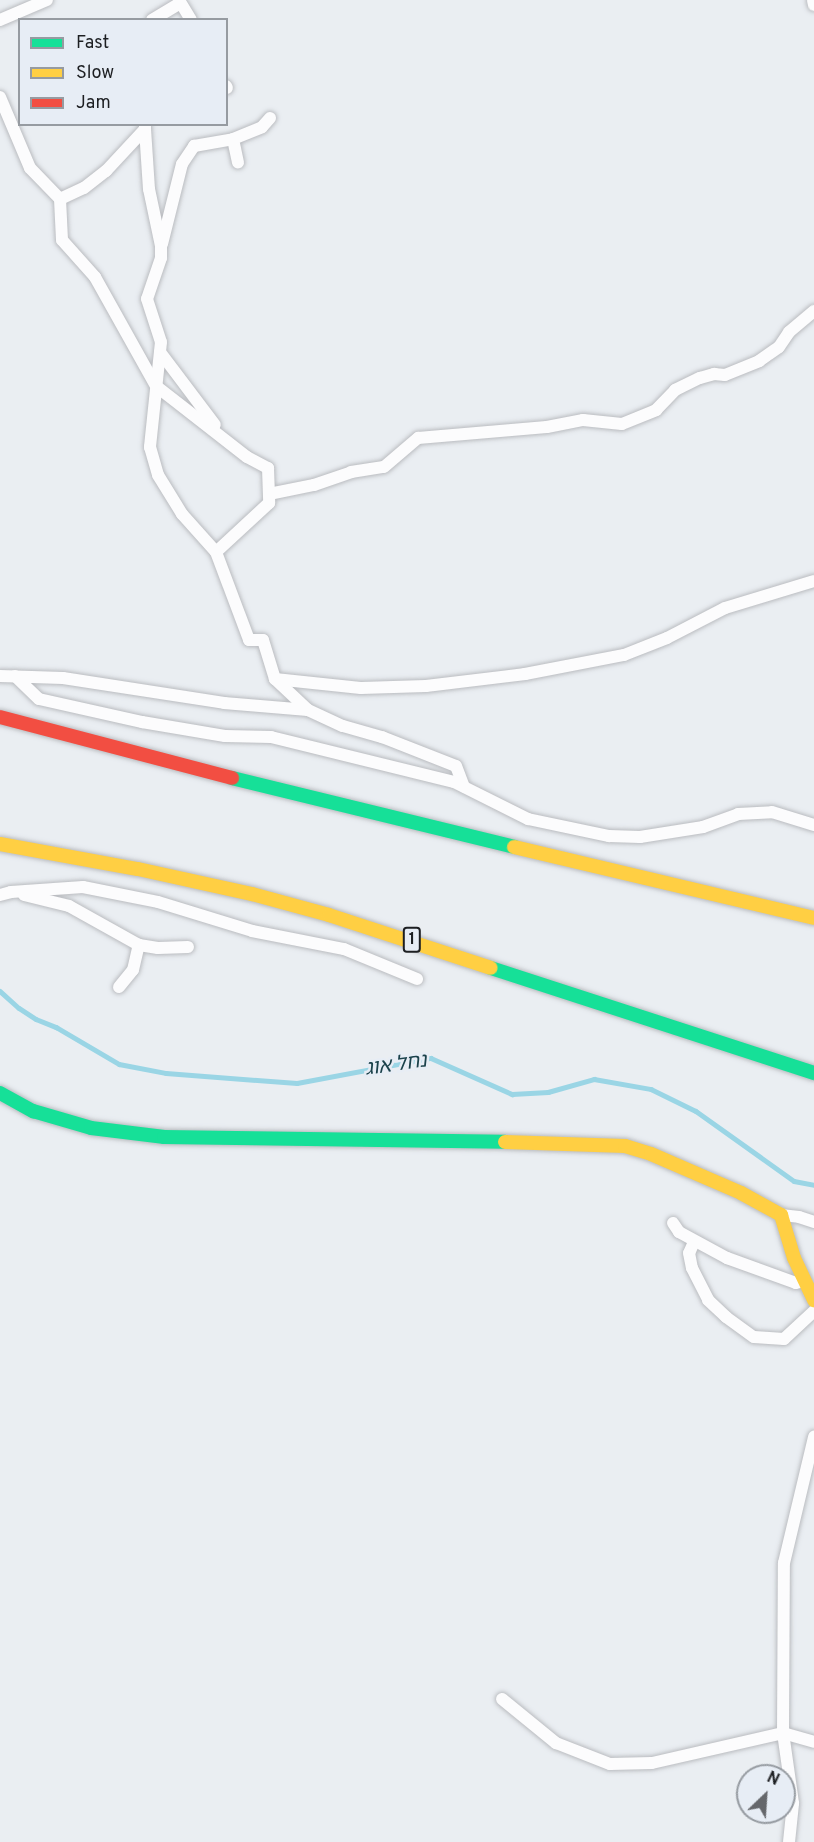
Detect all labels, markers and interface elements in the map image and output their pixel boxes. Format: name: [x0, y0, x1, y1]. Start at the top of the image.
legend: [18, 18, 228, 126]
text: Fast: [76, 32, 109, 55]
text: Slow: [76, 62, 114, 85]
text: Jam: [76, 92, 111, 115]
road number: 1: [402, 927, 422, 953]
water label: נחל אוג: [364, 1050, 428, 1082]
north arrow: [736, 1764, 796, 1824]
text: N: [763, 1768, 782, 1791]

